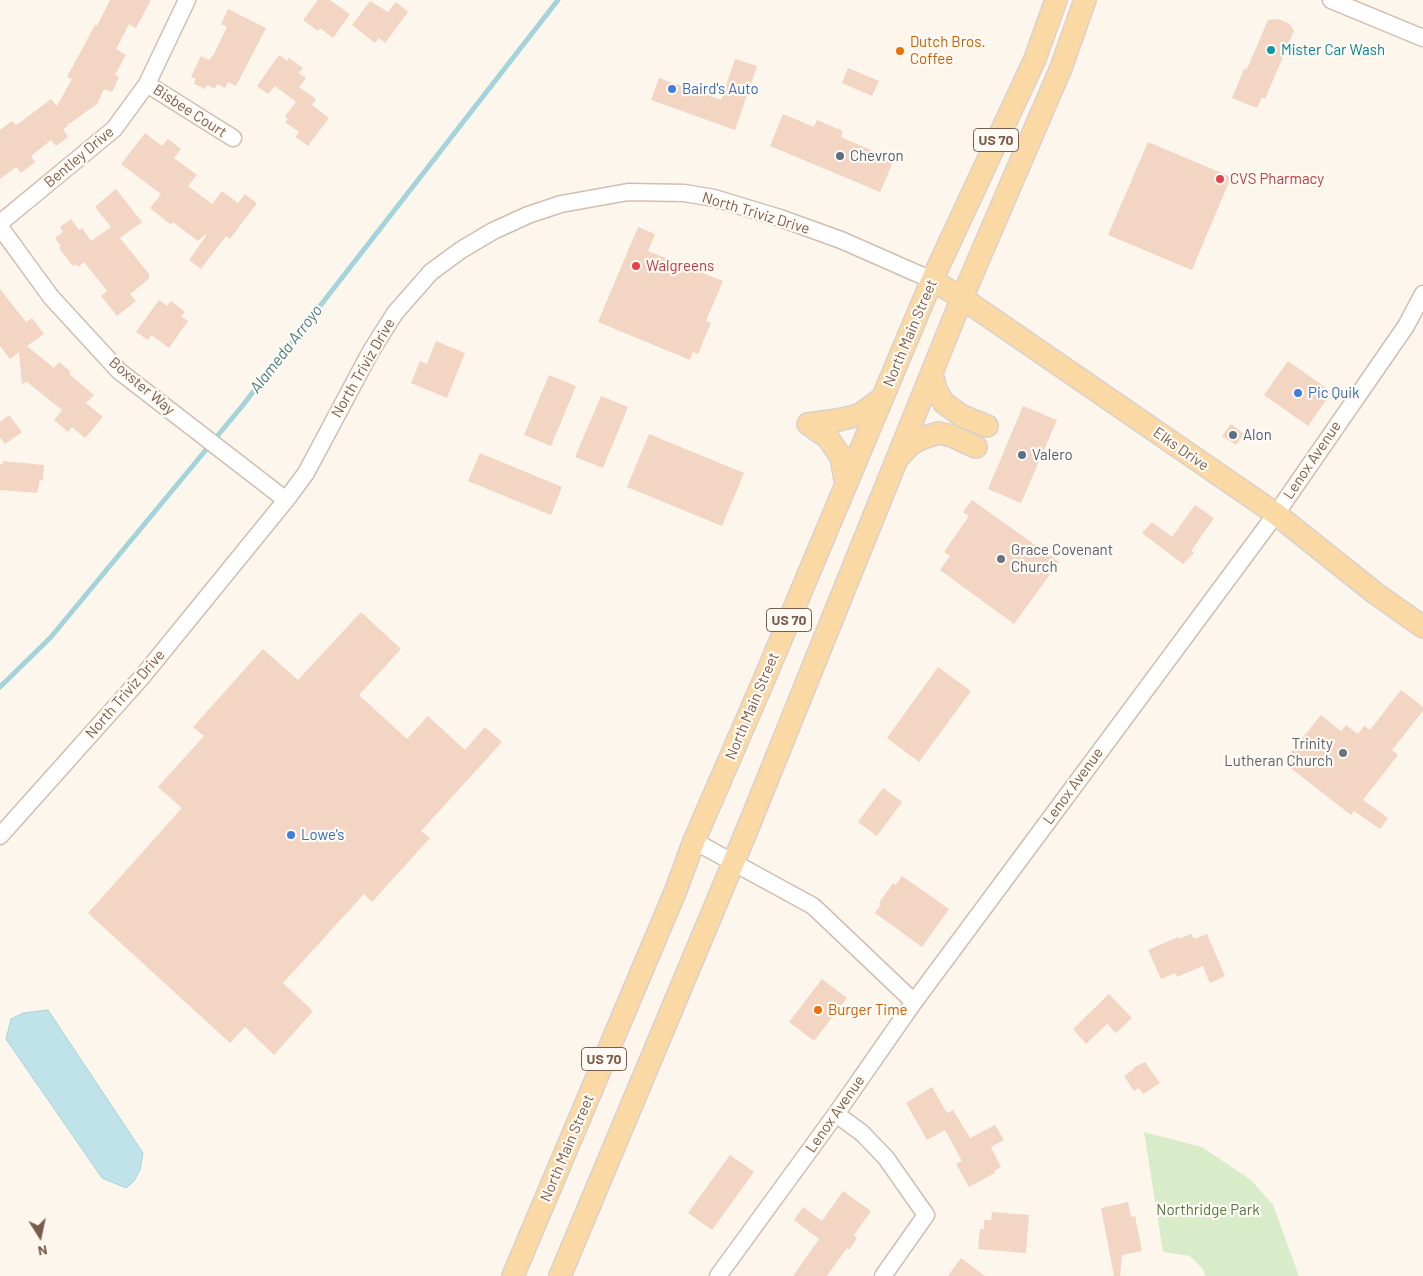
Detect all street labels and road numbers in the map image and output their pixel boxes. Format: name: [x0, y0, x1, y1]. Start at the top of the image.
street label: Bisbee Court: [150, 81, 230, 141]
street label: Bentley Drive: [40, 123, 118, 191]
road number: US 70: [974, 128, 1018, 152]
street label: North Triviz Drive: [700, 188, 812, 238]
street label: North Main Street: [879, 277, 941, 389]
street label: North Triviz Drive: [327, 315, 399, 421]
street label: Boxster Way: [105, 353, 179, 419]
street label: Lenox Avenue: [1279, 418, 1345, 502]
street label: Elks Drive: [1150, 423, 1212, 475]
road number: US 70: [766, 608, 812, 632]
street label: North Triviz Drive: [82, 646, 168, 742]
street label: North Main Street: [721, 650, 783, 762]
street label: Lenox Avenue: [1039, 744, 1107, 828]
road number: US 70: [582, 1048, 626, 1070]
street label: Lenox Avenue: [802, 1072, 868, 1156]
street label: North Main Street: [536, 1092, 598, 1204]

